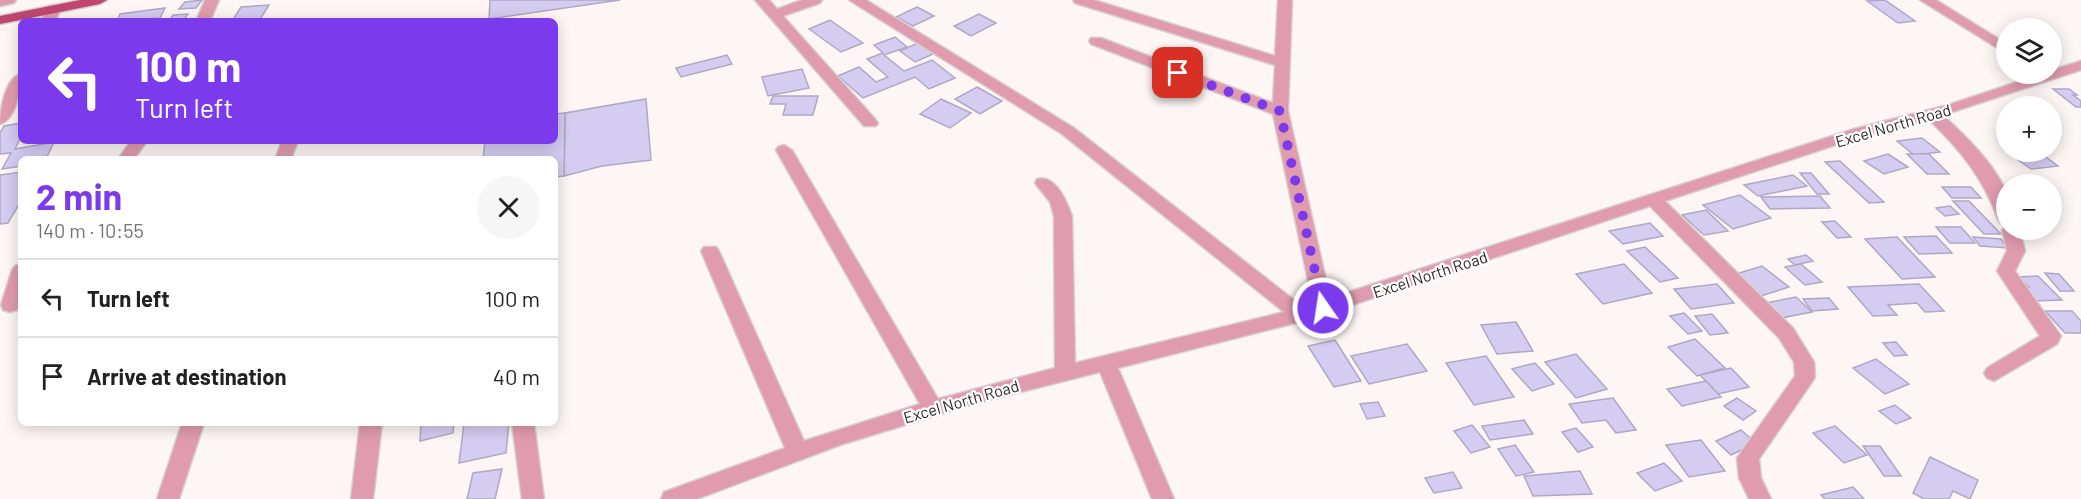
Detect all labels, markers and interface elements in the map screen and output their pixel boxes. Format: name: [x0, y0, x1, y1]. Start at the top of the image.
map controls: [1996, 18, 2062, 240]
button: layers: [1996, 18, 2062, 84]
text: 100 m: [135, 40, 241, 90]
icon: left: [36, 42, 114, 120]
pin: [1152, 47, 1203, 98]
icon: arrive: [1161, 56, 1194, 89]
text: Turn left: [135, 91, 233, 123]
button: +: [1996, 96, 2062, 162]
street label: Excel North Road: [1833, 99, 1953, 151]
text: 2 min: [36, 174, 122, 217]
button: −: [1996, 174, 2062, 240]
button: close: [477, 176, 540, 239]
text: 140 m · 10:55: [36, 218, 144, 242]
street label: Excel North Road: [1370, 247, 1490, 301]
position arrow: [1291, 276, 1355, 340]
icon: left: [36, 282, 69, 315]
text: Turn left: [87, 285, 170, 311]
text: 100 m: [485, 285, 540, 311]
icon: arrive: [36, 360, 69, 393]
text: Arrive at destination: [87, 363, 286, 389]
text: 40 m: [493, 363, 540, 389]
street label: Excel North Road: [901, 375, 1021, 427]

